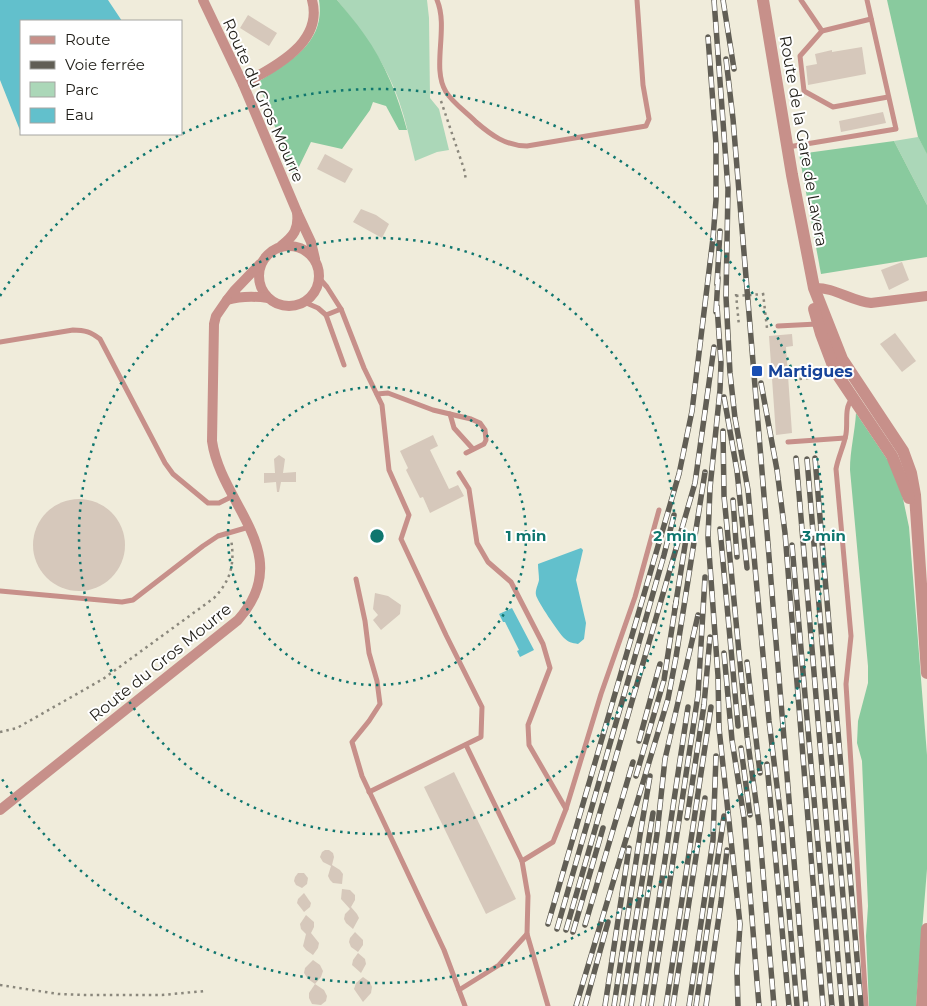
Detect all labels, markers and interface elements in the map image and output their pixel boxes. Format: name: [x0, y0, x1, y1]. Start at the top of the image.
street label: Route du Gros Mourre: [219, 15, 308, 185]
legend: [20, 20, 182, 135]
text: Route: [65, 30, 110, 49]
street label: Route de la Gare de Lavera: [776, 34, 831, 248]
text: Voie ferrée: [65, 55, 145, 74]
text: Parc: [65, 80, 99, 99]
text: Eau: [65, 105, 94, 124]
place label: Martigues: [768, 362, 853, 381]
marker: Martigues: [750, 364, 764, 378]
text: 1 min: [506, 526, 546, 545]
text: 2 min: [653, 526, 697, 545]
text: 3 min: [801, 526, 846, 545]
centre of rings: [368, 527, 386, 545]
street label: Route du Gros Mourre: [86, 599, 235, 725]

